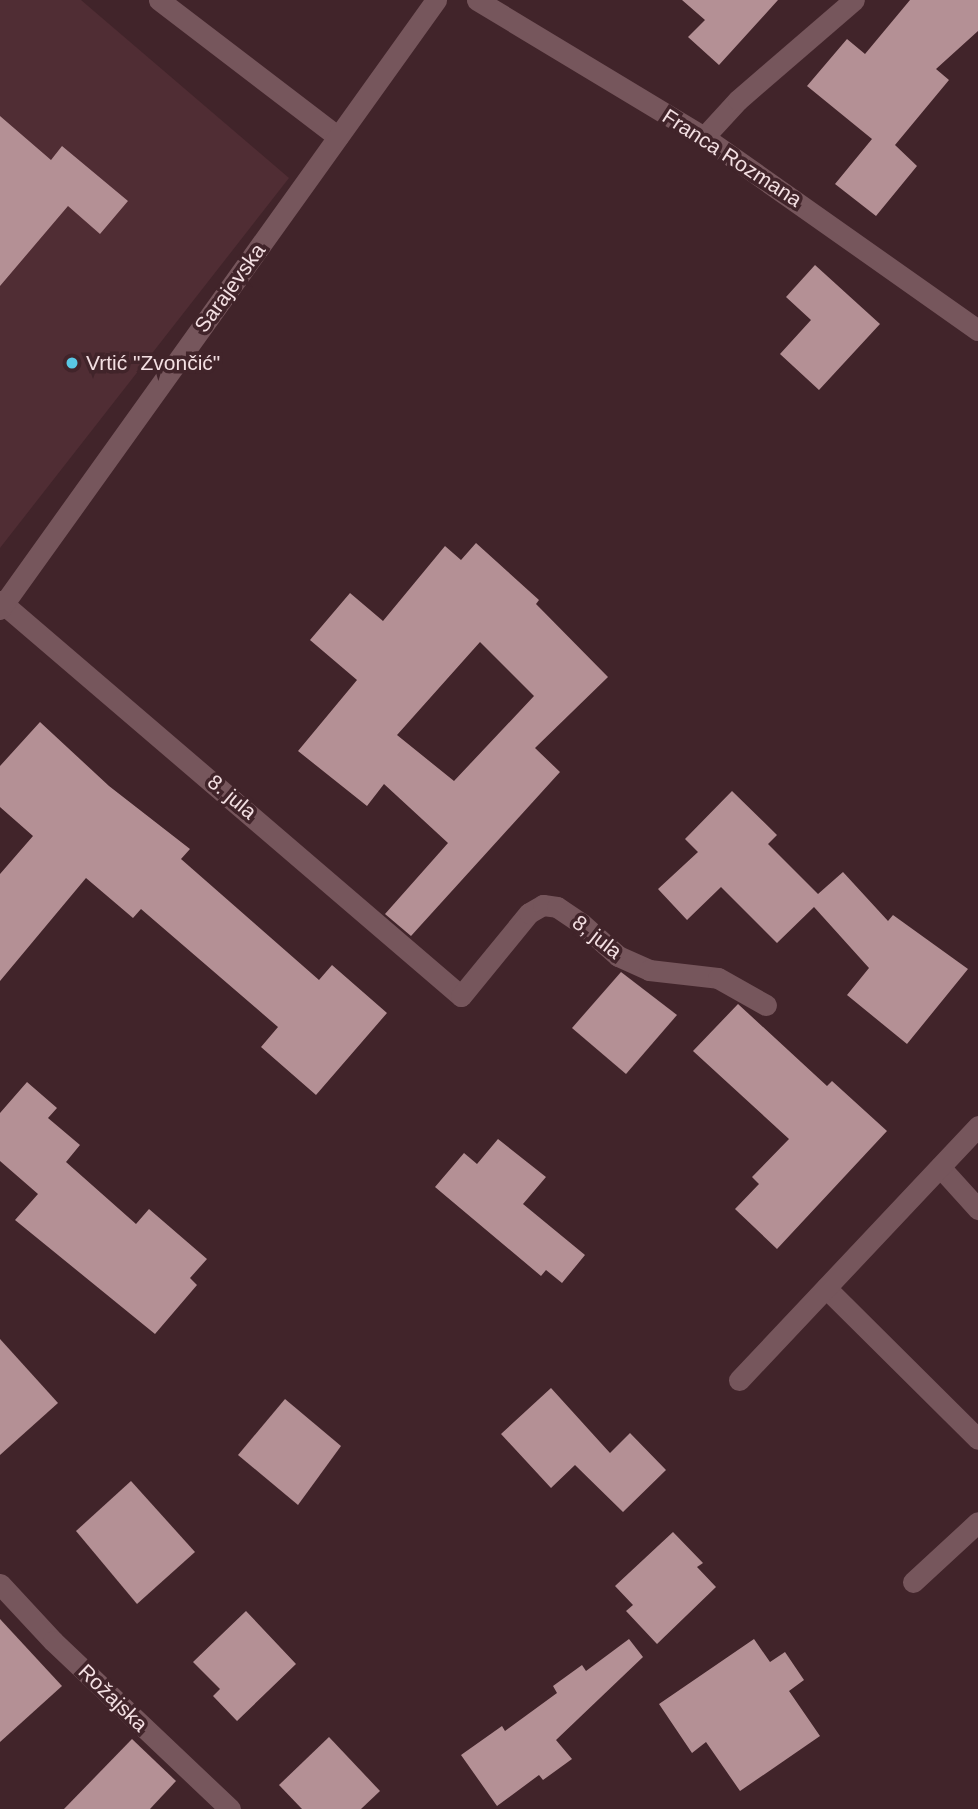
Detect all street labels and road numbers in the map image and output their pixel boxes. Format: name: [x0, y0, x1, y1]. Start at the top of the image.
street label: Franca Rozmana: [658, 104, 806, 212]
street label: Sarajevska: [189, 239, 271, 337]
street label: 8. jula: [202, 769, 262, 825]
street label: 8, jula: [567, 910, 627, 964]
street label: Rožajska: [73, 1659, 153, 1737]

